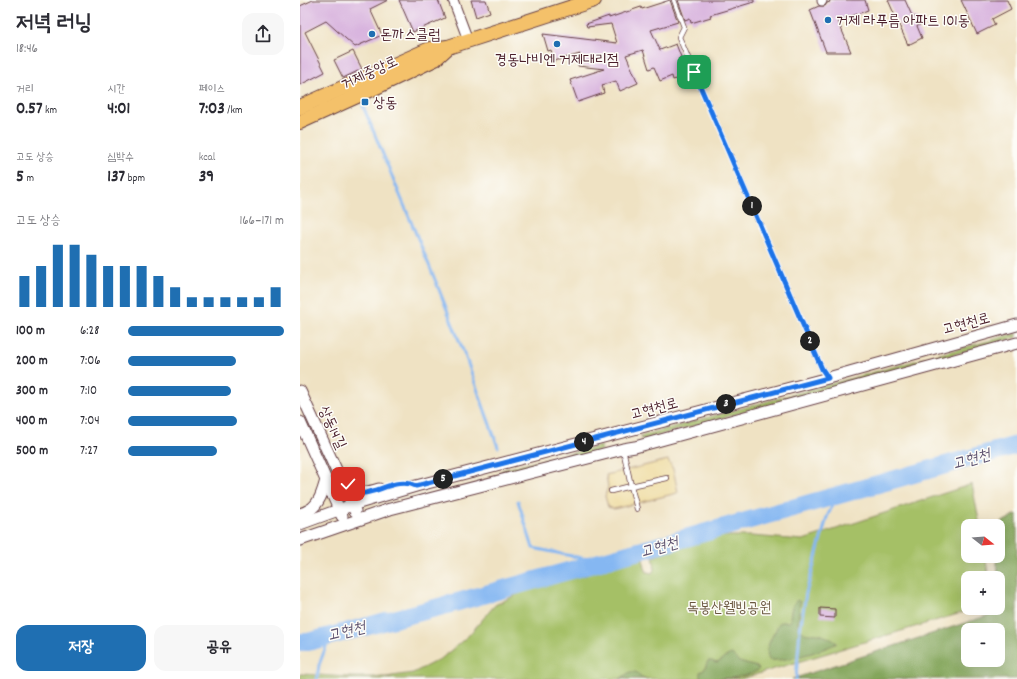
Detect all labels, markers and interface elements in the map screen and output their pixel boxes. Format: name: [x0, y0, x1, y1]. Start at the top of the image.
text: 저녁 러닝: [16, 9, 92, 40]
place label: 거제 라푸름 아파트 101동: [836, 11, 970, 33]
button: share: [242, 13, 284, 55]
marker: 거제 라푸름 아파트 101동: [823, 15, 833, 25]
place label: 돈까스클럽: [380, 25, 440, 47]
marker: 돈까스클럽: [367, 29, 377, 39]
marker: 경동나비엔 거제대리점: [552, 39, 562, 49]
text: 18:46: [16, 40, 38, 59]
place label: 경동나비엔 거제대리점: [495, 50, 619, 72]
street label: 거제중앙로: [338, 51, 402, 97]
pin: [677, 55, 711, 89]
icon: arrive: [683, 61, 705, 83]
text: 거리: [16, 82, 34, 98]
text: 시간: [107, 82, 125, 98]
text: 페이스: [199, 82, 225, 98]
place label: 상동: [373, 93, 397, 115]
marker: 상동: [360, 97, 370, 107]
text: 0.57: [16, 98, 42, 122]
text: 4:01: [107, 98, 130, 122]
text: 7:03: [199, 98, 225, 122]
text: km: [42, 103, 57, 119]
text: /km: [225, 103, 243, 119]
text: 고도 상승: [16, 150, 54, 166]
text: 심박수: [107, 150, 134, 166]
text: kcal: [199, 150, 215, 166]
text: 5: [16, 166, 24, 190]
text: 137: [107, 166, 125, 190]
text: 39: [199, 166, 214, 190]
text: m: [24, 171, 34, 187]
text: bpm: [125, 171, 145, 187]
pin: 1: [742, 196, 762, 216]
text: 1: [751, 198, 753, 214]
text: 고도 상승: [16, 212, 61, 231]
text: 166–171 m: [239, 212, 284, 231]
street label: 고현천로: [940, 308, 993, 342]
text: 100 m: [16, 322, 45, 341]
text: 6:28: [80, 322, 99, 341]
pin: 2: [800, 331, 820, 351]
text: 2: [808, 333, 812, 349]
text: 200 m: [16, 352, 48, 371]
text: 7:06: [80, 352, 101, 371]
text: 300 m: [16, 382, 48, 401]
text: 7:10: [80, 382, 97, 401]
street label: 고현천로: [628, 393, 681, 427]
pin: 3: [716, 394, 736, 414]
text: 3: [724, 396, 728, 412]
street label: 상동14길: [312, 402, 351, 453]
text: 400 m: [16, 412, 47, 431]
text: 7:04: [80, 412, 100, 431]
pin: 4: [574, 432, 594, 452]
text: 4: [582, 434, 586, 450]
text: 500 m: [16, 442, 48, 461]
text: 7:27: [80, 442, 98, 461]
water label: 고현천: [950, 443, 995, 477]
pin: [331, 467, 365, 501]
pin: 5: [433, 469, 453, 489]
text: 5: [440, 471, 446, 487]
icon: check: [337, 473, 359, 495]
north arrow: [961, 519, 1005, 563]
map controls: [961, 519, 1005, 667]
water label: 고현천: [638, 531, 683, 565]
button: +: [961, 571, 1005, 615]
park label: 독봉산웰빙공원: [687, 598, 771, 620]
water label: 고현천: [325, 616, 370, 648]
button: −: [961, 623, 1005, 667]
button: 저장: [16, 625, 146, 671]
button: 공유: [154, 625, 284, 671]

